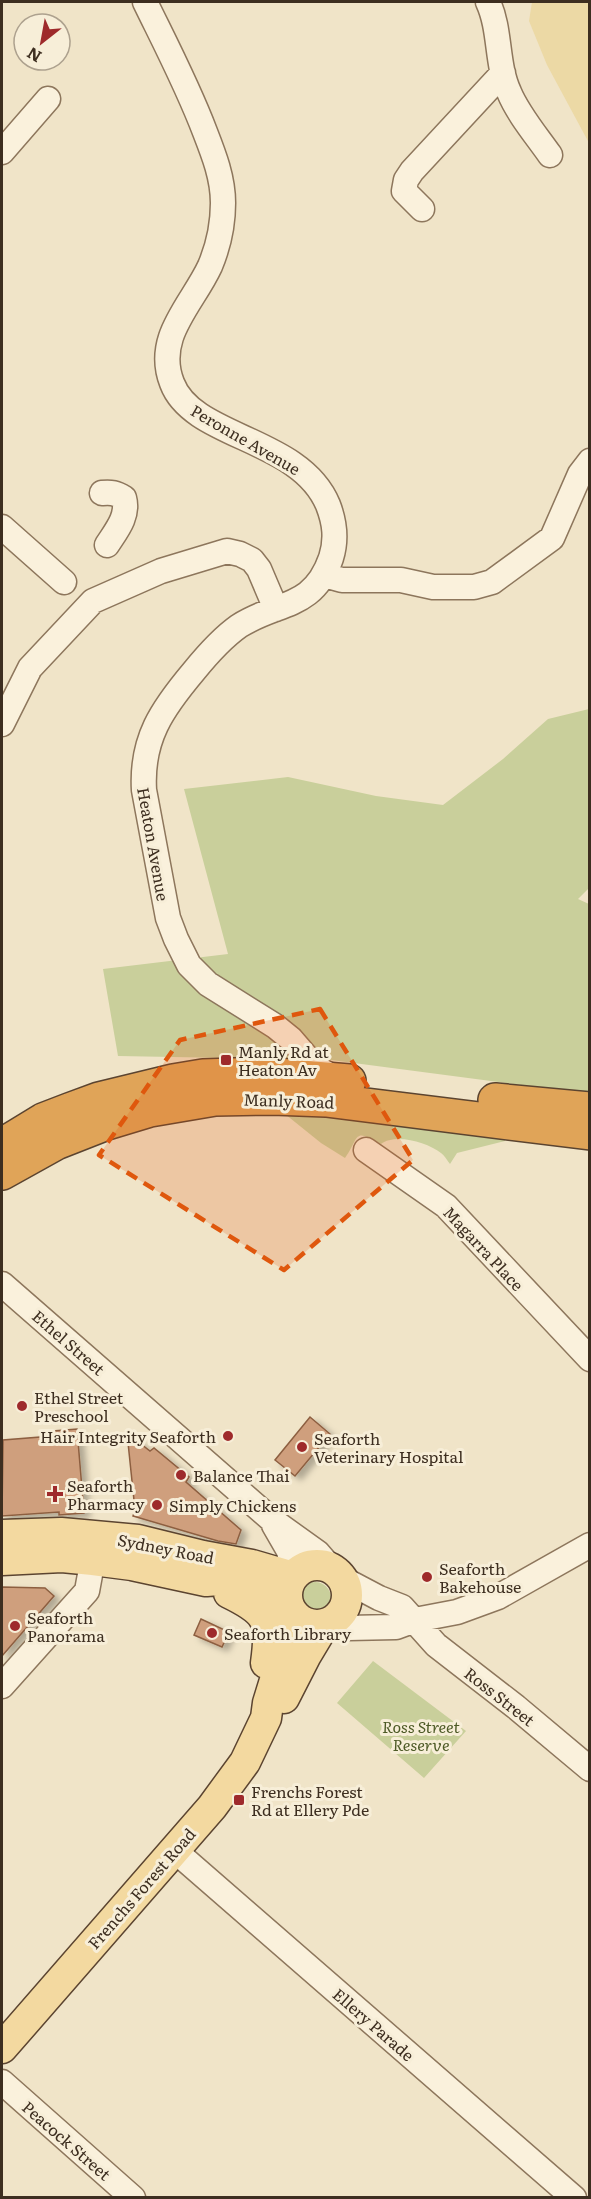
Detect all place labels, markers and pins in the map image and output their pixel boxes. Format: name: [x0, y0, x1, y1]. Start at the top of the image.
place label: Manly Rd at Heaton Av: [238, 1039, 329, 1081]
marker: Manly Rd at Heaton Av: [219, 1053, 233, 1067]
place label: Ethel Street Preschool: [34, 1385, 124, 1427]
marker: Ethel Street Preschool: [15, 1399, 29, 1413]
place label: Hair Integrity Seaforth: [40, 1424, 216, 1448]
place label: Seaforth Veterinary Hospital: [314, 1426, 463, 1468]
marker: Hair Integrity Seaforth: [221, 1429, 235, 1443]
marker: Seaforth Veterinary Hospital: [295, 1440, 309, 1454]
place label: Balance Thai: [193, 1463, 290, 1487]
marker: Balance Thai: [174, 1468, 188, 1482]
place label: Seaforth Pharmacy: [67, 1473, 145, 1515]
marker: Seaforth Pharmacy: [48, 1487, 62, 1501]
place label: Simply Chickens: [169, 1493, 296, 1517]
marker: Simply Chickens: [150, 1498, 164, 1512]
place label: Seaforth Bakehouse: [439, 1556, 521, 1598]
marker: Seaforth Bakehouse: [420, 1570, 434, 1584]
place label: Seaforth Panorama: [27, 1605, 105, 1647]
marker: Seaforth Panorama: [8, 1619, 22, 1633]
place label: Seaforth Library: [224, 1621, 352, 1645]
marker: Seaforth Library: [205, 1626, 219, 1640]
place label: Frenchs Forest Rd at Ellery Pde: [251, 1779, 369, 1821]
marker: Frenchs Forest Rd at Ellery Pde: [232, 1793, 246, 1807]

